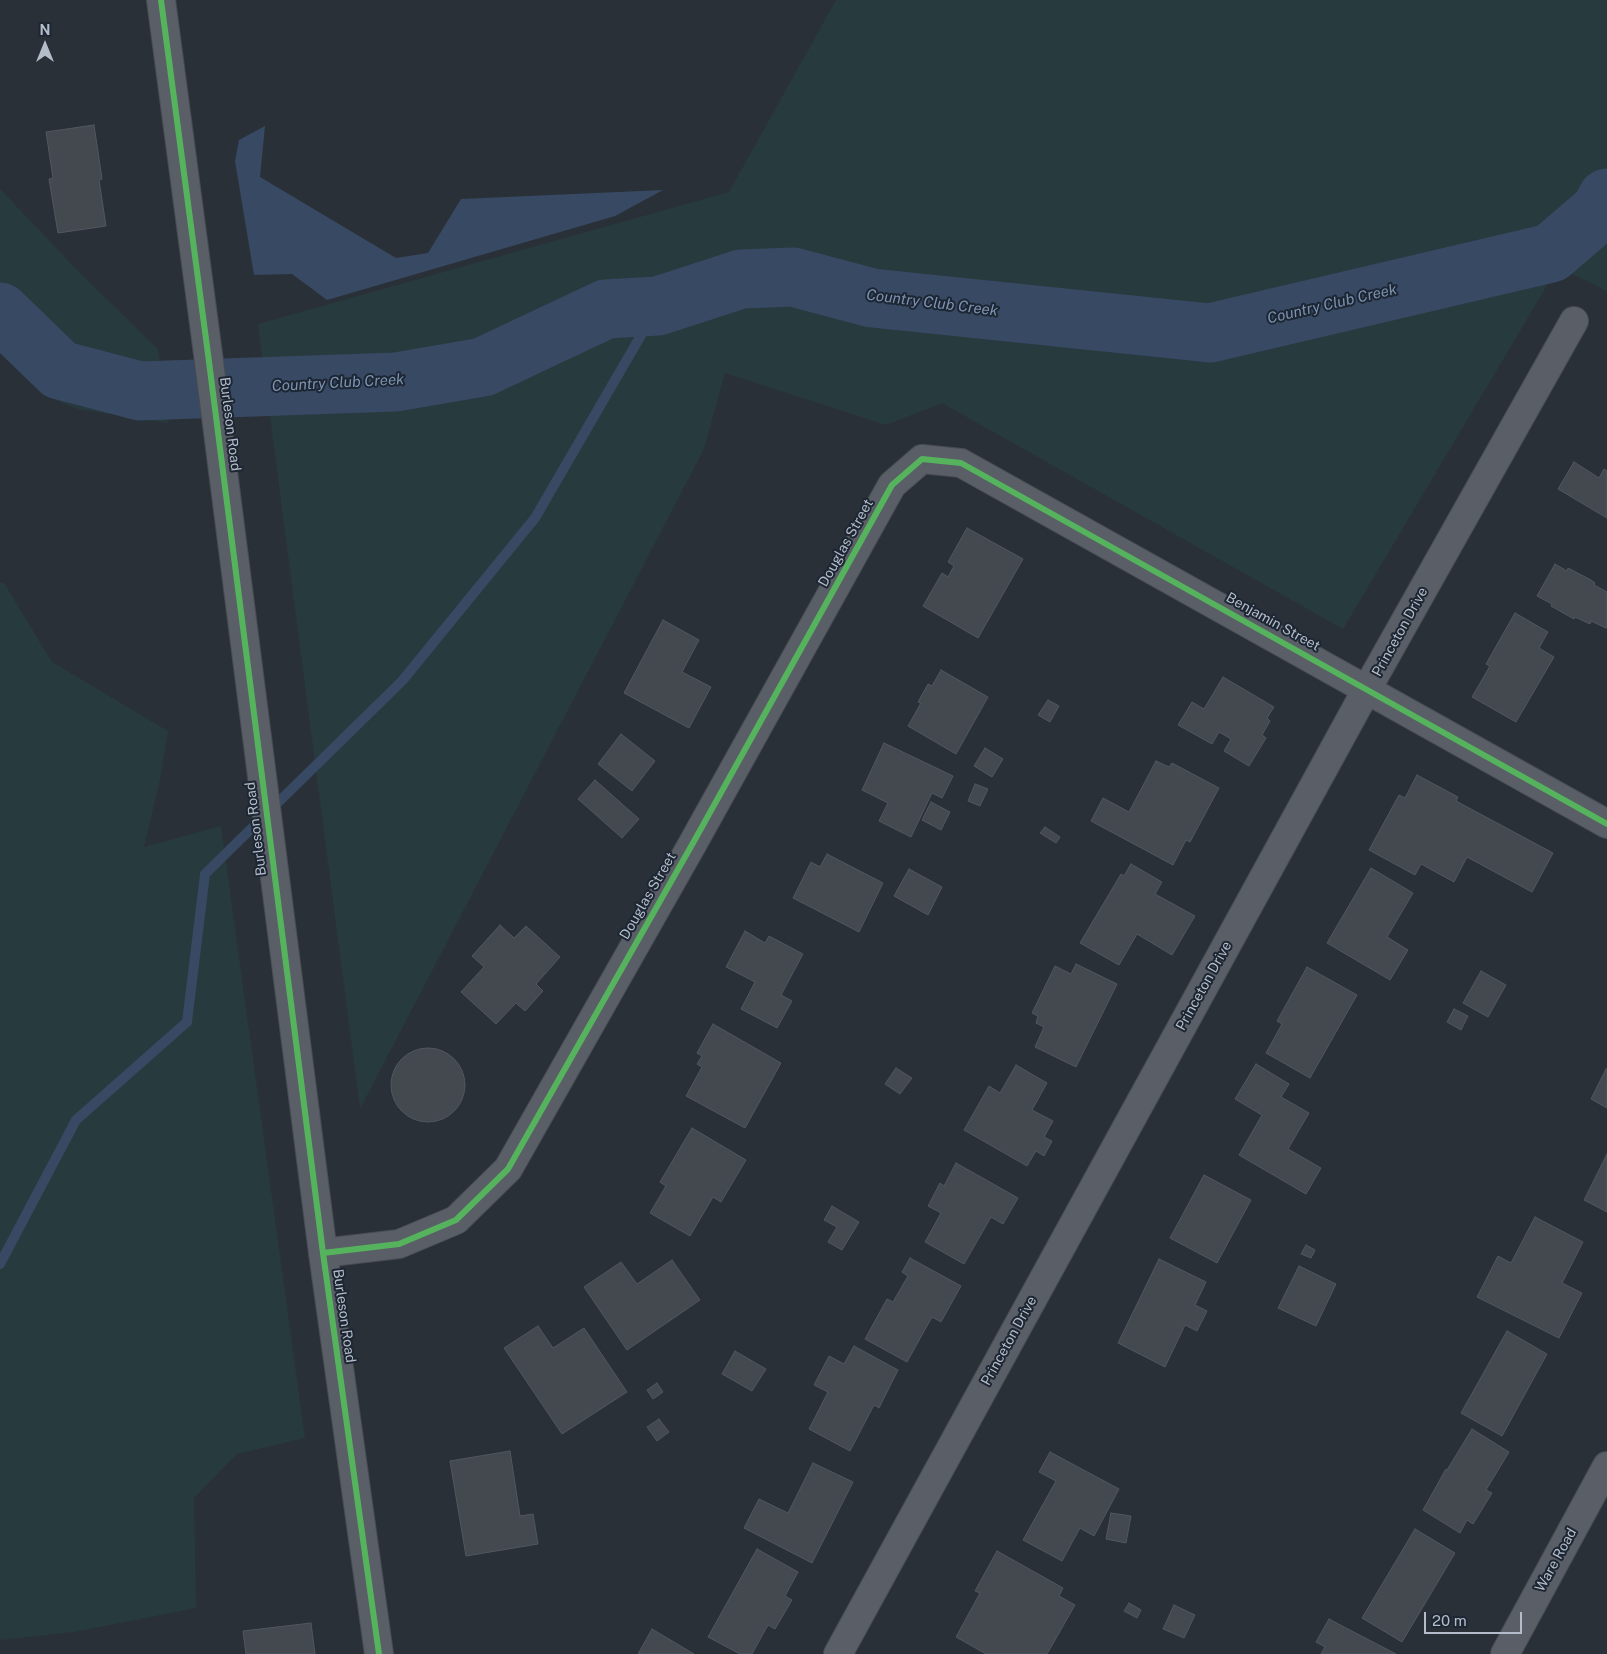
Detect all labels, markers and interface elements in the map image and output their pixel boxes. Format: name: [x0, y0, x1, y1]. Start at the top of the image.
north arrow: [20, 20, 70, 70]
text: N: [40, 22, 50, 38]
water label: Country Club Creek: [1265, 280, 1399, 328]
water label: Country Club Creek: [865, 286, 999, 320]
water label: Country Club Creek: [271, 371, 405, 395]
street label: Burleson Road: [216, 376, 244, 472]
street label: Douglas Street: [815, 496, 877, 590]
street label: Princeton Drive: [1369, 584, 1431, 680]
street label: Benjamin Street: [1223, 589, 1323, 655]
street label: Burleson Road: [242, 781, 270, 877]
street label: Douglas Street: [616, 850, 680, 942]
street label: Princeton Drive: [1173, 938, 1235, 1034]
street label: Burleson Road: [329, 1268, 359, 1364]
street label: Princeton Drive: [978, 1293, 1040, 1389]
street label: Ware Road: [1532, 1525, 1580, 1595]
scale bar: [1427, 1602, 1524, 1634]
text: 20 m: [1432, 1612, 1467, 1629]

